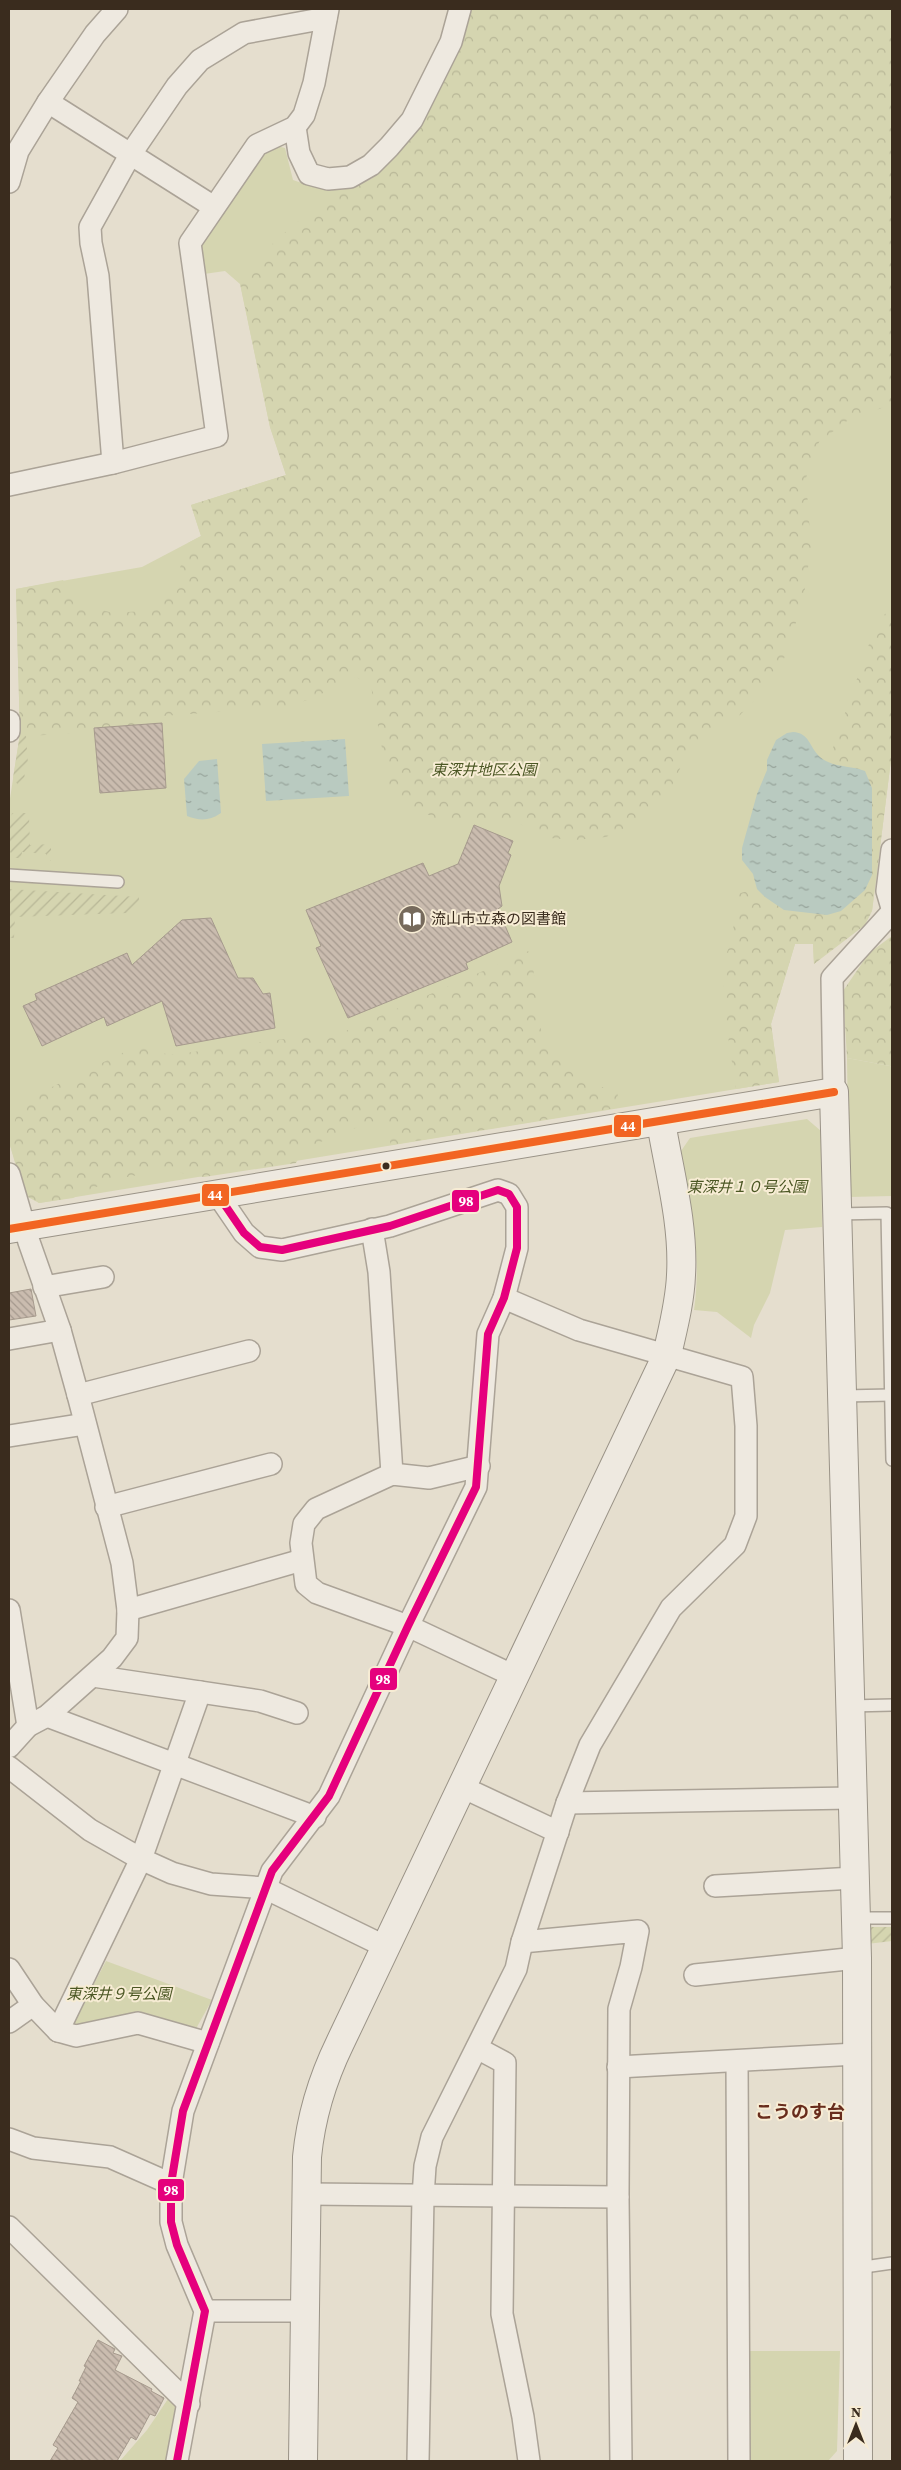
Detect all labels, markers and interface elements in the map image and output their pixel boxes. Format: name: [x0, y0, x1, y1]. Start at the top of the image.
park label: 東深井地区公園: [431, 759, 538, 780]
library icon: 流山市立森の図書館: [397, 904, 427, 934]
place label: 流山市立森の図書館: [431, 908, 566, 929]
line badge: 44: [613, 1114, 642, 1138]
text: 44: [620, 1116, 636, 1136]
unlabelled marker: [381, 1161, 391, 1171]
park label: 東深井１０号公園: [687, 1176, 809, 1197]
line badge: 44: [201, 1183, 230, 1207]
text: 44: [207, 1185, 223, 1205]
line badge: 98: [451, 1189, 480, 1213]
text: 98: [458, 1191, 474, 1211]
line badge: 98: [369, 1667, 398, 1691]
text: 98: [375, 1669, 391, 1689]
park label: 東深井９号公園: [66, 1983, 173, 2004]
district label: こうのす台: [755, 2099, 845, 2124]
line badge: 98: [157, 2178, 185, 2202]
text: 98: [163, 2180, 179, 2200]
north arrow: [831, 2400, 881, 2450]
text: N: [851, 2402, 861, 2422]

